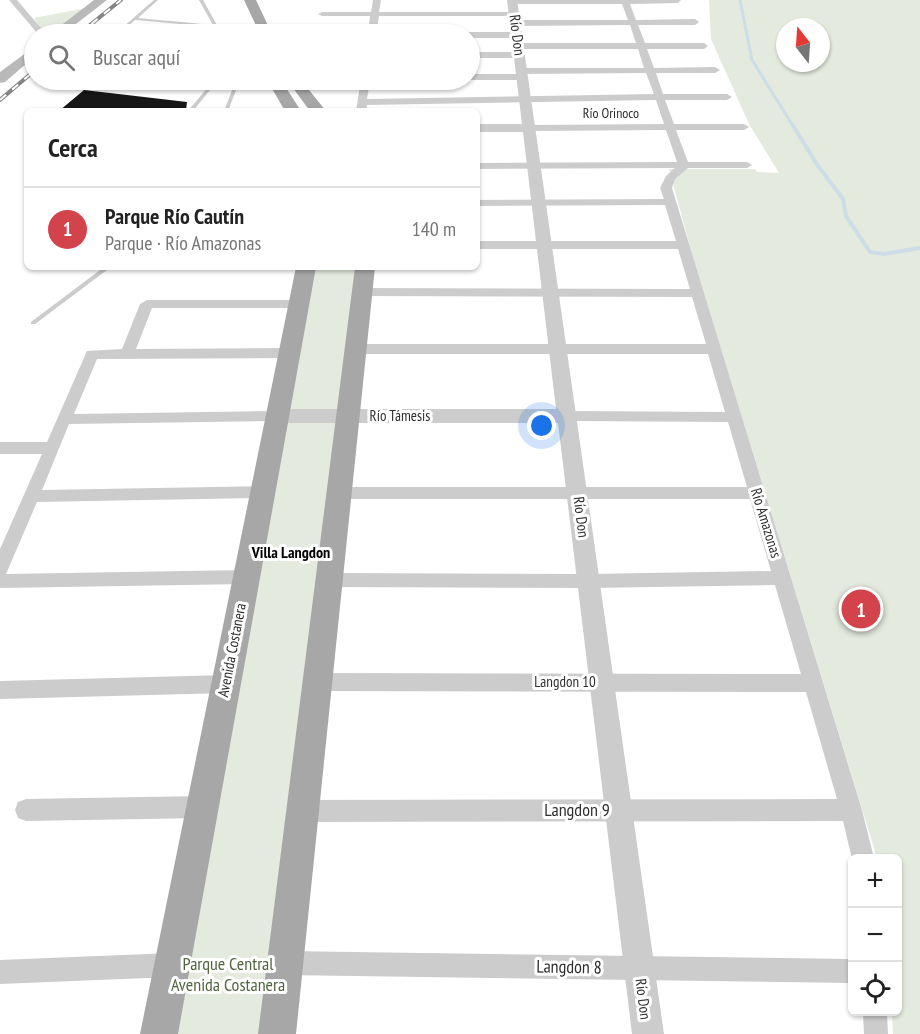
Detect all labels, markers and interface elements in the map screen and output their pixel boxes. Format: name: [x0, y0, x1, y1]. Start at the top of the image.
street label: Río Don: [506, 13, 529, 56]
north arrow: [776, 18, 830, 72]
search box: [24, 24, 480, 90]
icon: search: [45, 41, 78, 74]
text: Buscar aquí: [93, 43, 180, 71]
street label: Río Orinoco: [583, 104, 639, 122]
text: Cerca: [48, 131, 98, 164]
text: Parque Río Cautín: [105, 202, 244, 230]
text: 1: [63, 216, 72, 242]
text: 140 m: [412, 216, 456, 242]
text: Parque · Río Amazonas: [105, 230, 261, 256]
street label: Río Támesis: [370, 406, 430, 425]
your location: [527, 411, 556, 440]
street label: Río Amazonas: [747, 486, 786, 560]
street label: Río Don: [570, 495, 593, 538]
district label: Villa Langdon: [251, 542, 330, 562]
pin: 1: [842, 586, 880, 632]
street label: Avenida Costanera: [213, 601, 250, 698]
street label: Langdon 10: [534, 672, 596, 691]
street label: Langdon 9: [544, 798, 610, 821]
map controls: [848, 854, 902, 1016]
button: +: [848, 854, 902, 908]
button: −: [848, 908, 902, 962]
park label: Parque Central Avenida Costanera: [171, 952, 285, 996]
street label: Langdon 8: [536, 954, 602, 979]
button: locate: [848, 962, 902, 1016]
street label: Río Don: [632, 977, 655, 1020]

